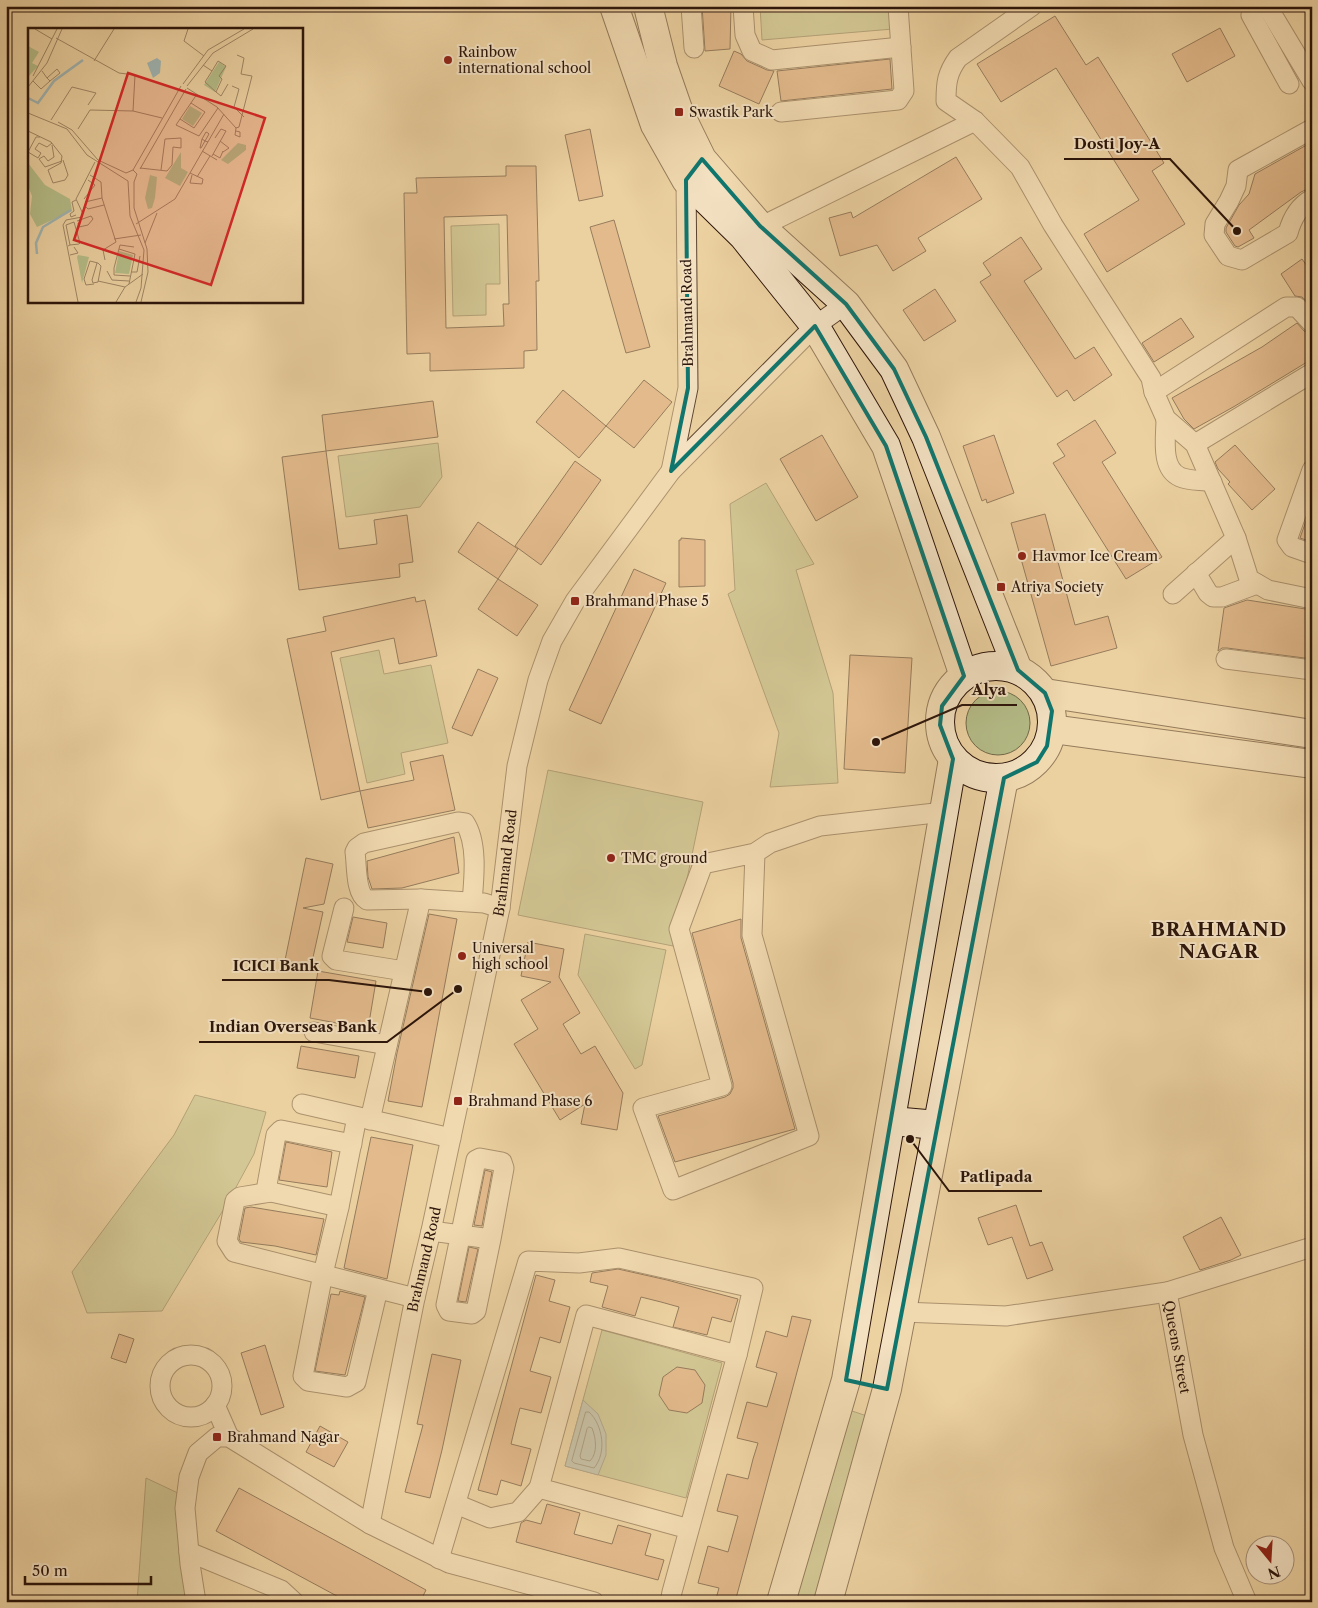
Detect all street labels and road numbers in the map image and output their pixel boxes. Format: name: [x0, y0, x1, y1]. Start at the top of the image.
street label: Brahmand Road: [677, 258, 697, 367]
street label: Brahmand Road: [489, 808, 521, 918]
street label: Brahmand Road: [403, 1205, 445, 1314]
street label: Queens Street: [1160, 1299, 1194, 1395]

